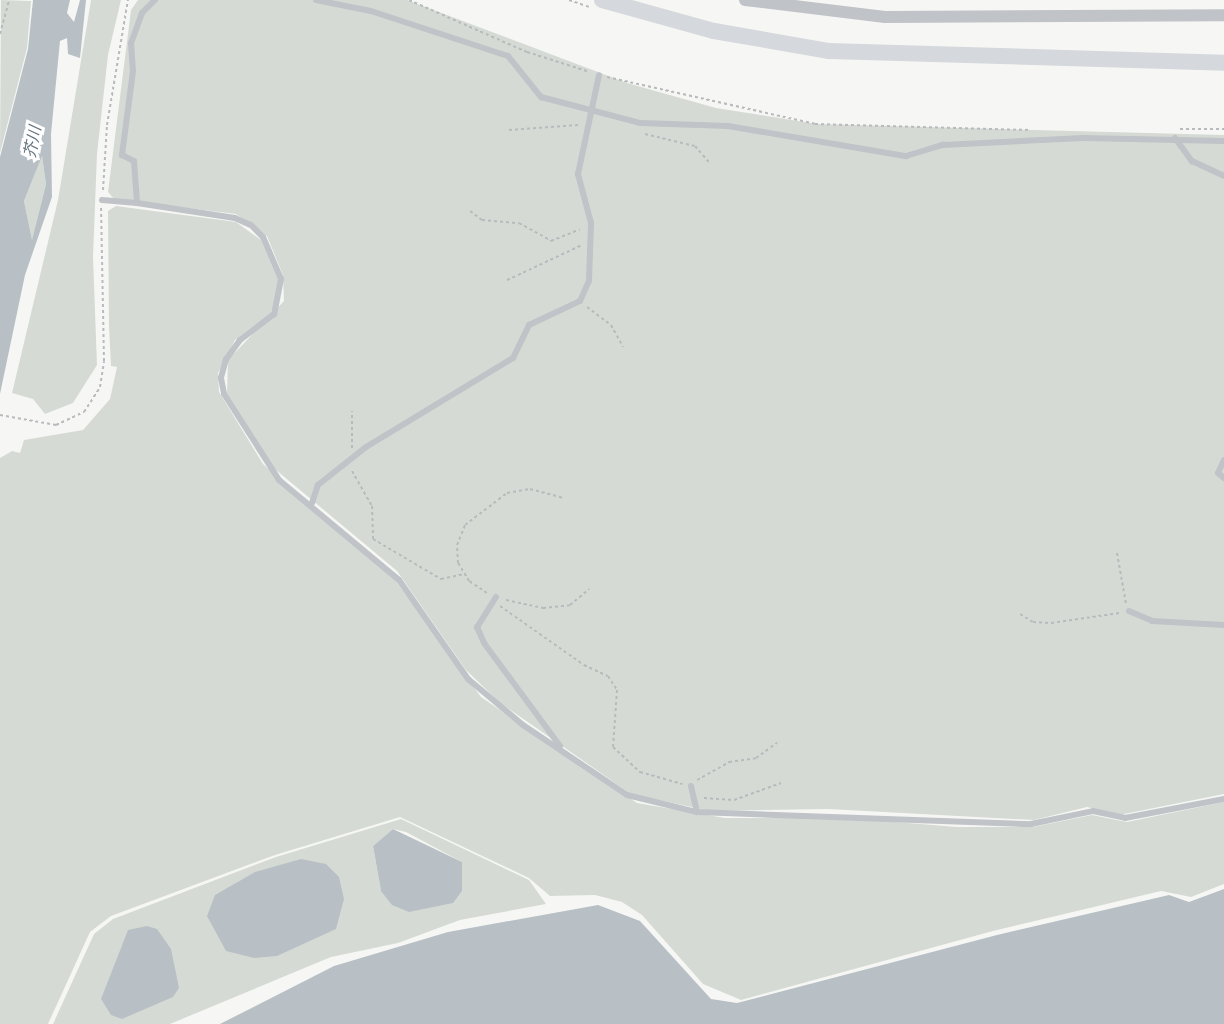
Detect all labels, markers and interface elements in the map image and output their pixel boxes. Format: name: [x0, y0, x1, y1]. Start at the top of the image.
water label: 芥川: [20, 124, 44, 160]

